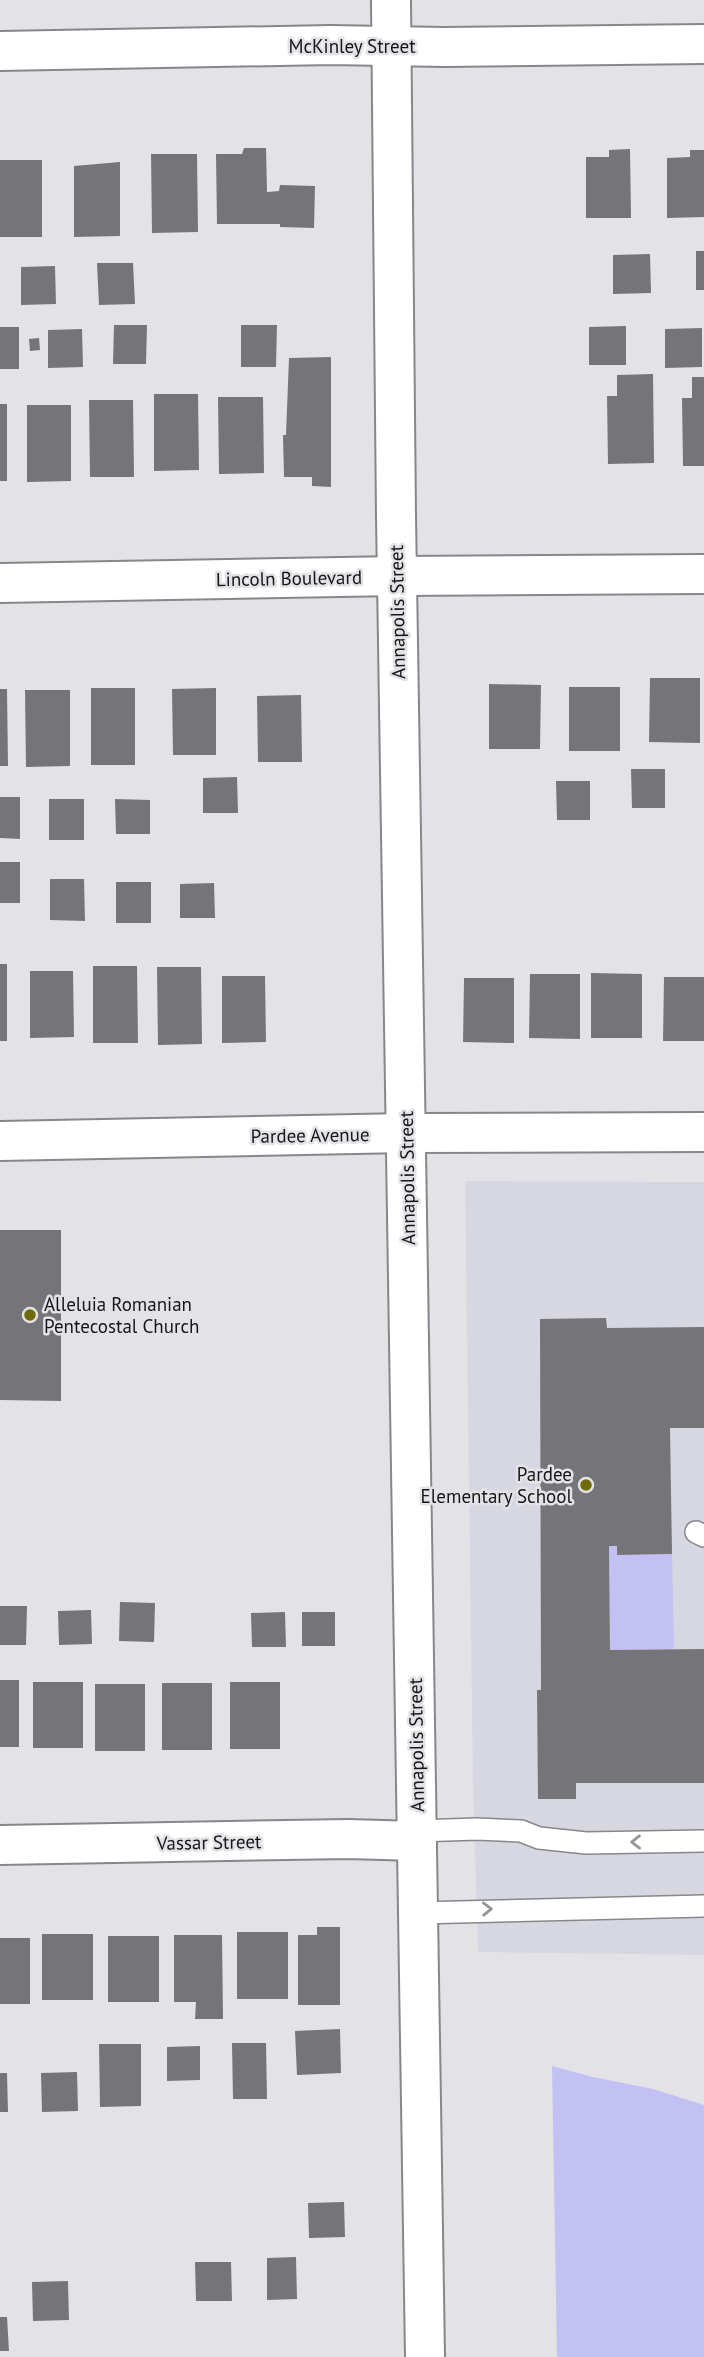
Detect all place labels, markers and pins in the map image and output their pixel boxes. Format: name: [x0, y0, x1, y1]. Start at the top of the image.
place label: Alleluia Romanian Pentecostal Church: [44, 1292, 199, 1338]
marker: Alleluia Romanian Pentecostal Church: [22, 1307, 38, 1323]
place label: Pardee Elementary School: [421, 1462, 572, 1508]
marker: Pardee Elementary School: [578, 1477, 594, 1493]

